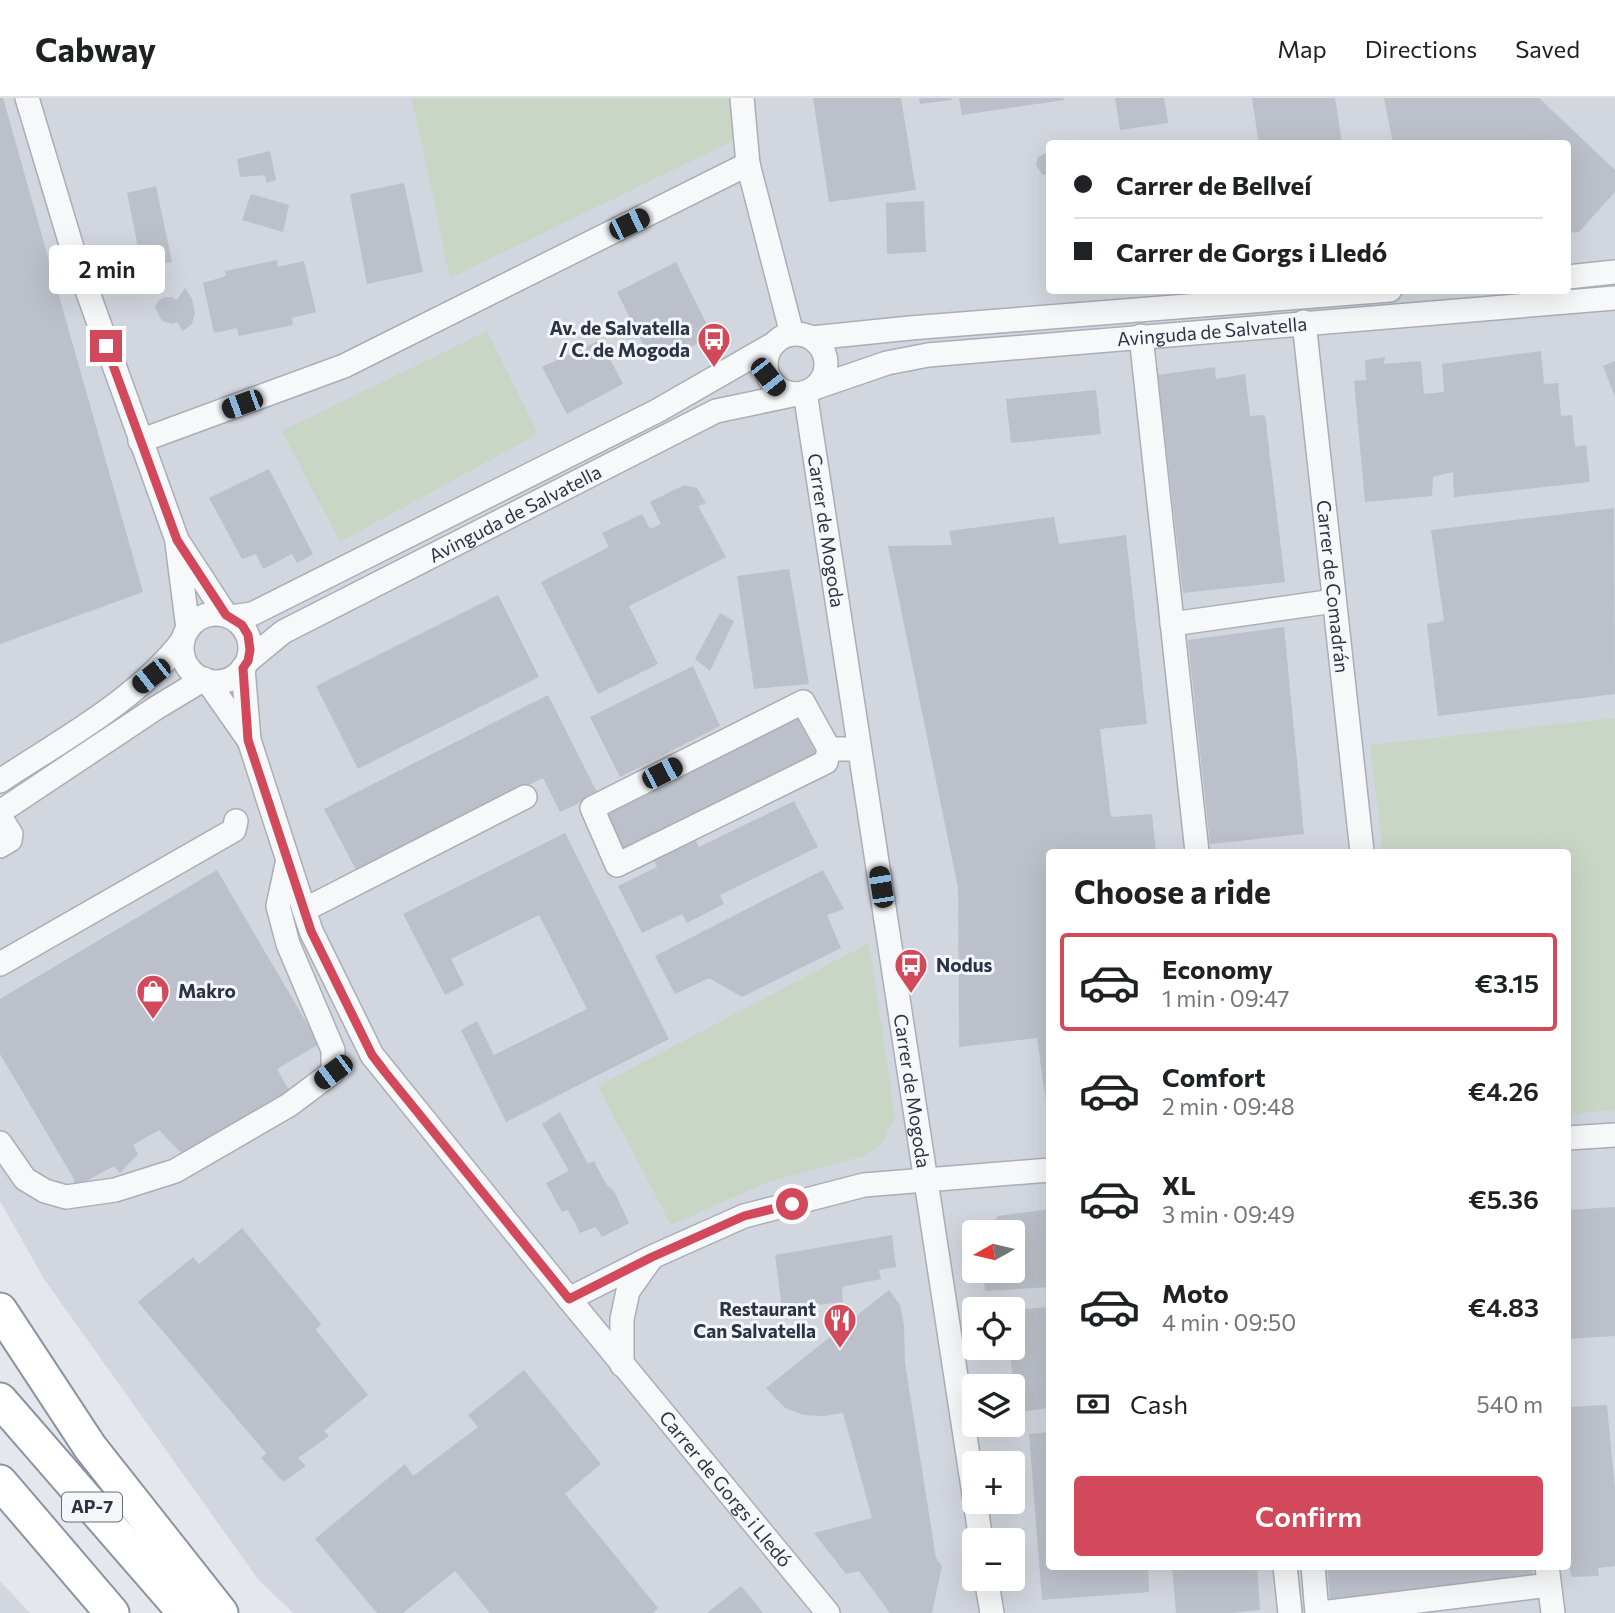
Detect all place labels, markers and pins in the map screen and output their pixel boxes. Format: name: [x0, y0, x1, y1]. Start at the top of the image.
place label: Av. de Salvatella / C. de Mogoda: [550, 316, 690, 361]
bus stop icon: Av. de Salvatella / C. de Mogoda: [695, 320, 733, 369]
bus stop icon: Nodus: [892, 946, 930, 995]
place label: Nodus: [936, 953, 993, 976]
shop icon: Makro: [134, 972, 172, 1021]
place label: Makro: [178, 979, 236, 1002]
place label: Restaurant Can Salvatella: [693, 1297, 816, 1342]
restaurant icon: Restaurant Can Salvatella: [821, 1301, 859, 1350]

